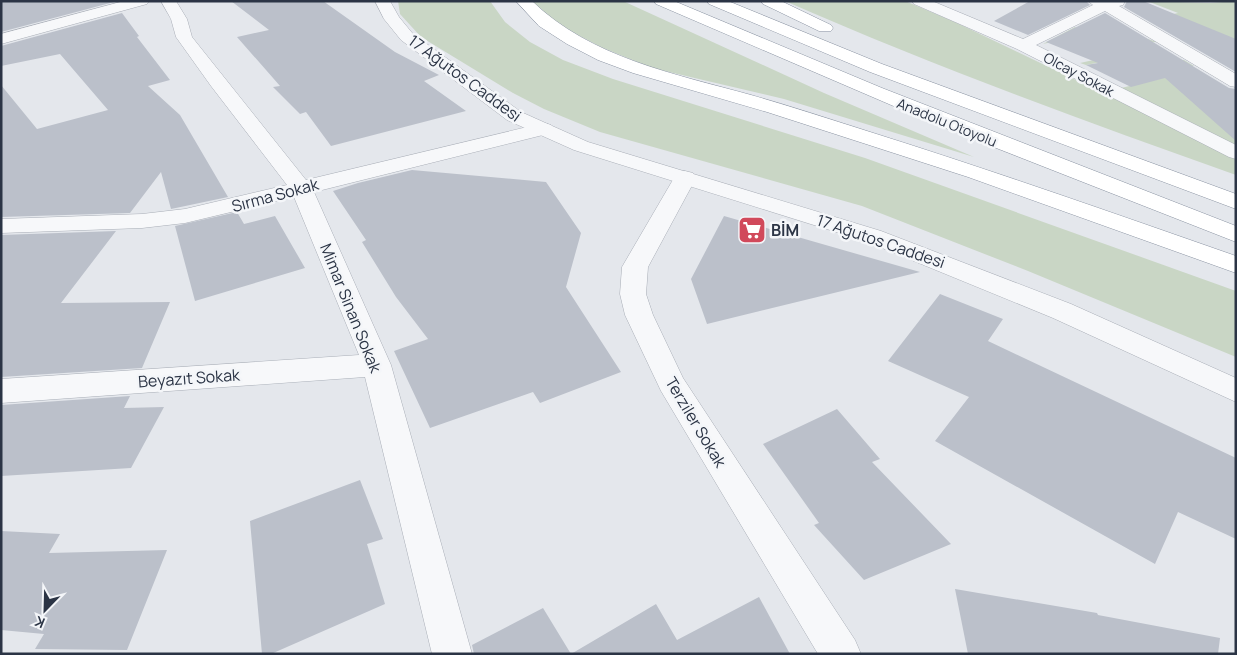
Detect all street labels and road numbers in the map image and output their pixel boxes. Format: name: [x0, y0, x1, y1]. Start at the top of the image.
street label: 17 Ağutos Caddesi: [404, 30, 526, 126]
street label: Olcay Sokak: [1040, 47, 1118, 101]
street label: Anadolu Otoyolu: [894, 93, 1000, 151]
street label: Sırma Sokak: [229, 173, 322, 217]
street label: 17 Ağutos Caddesi: [814, 209, 948, 273]
street label: Mimar Sinan Sokak: [315, 240, 387, 377]
street label: Beyazıt Sokak: [137, 363, 242, 393]
street label: Terziler Sokak: [660, 373, 732, 472]

